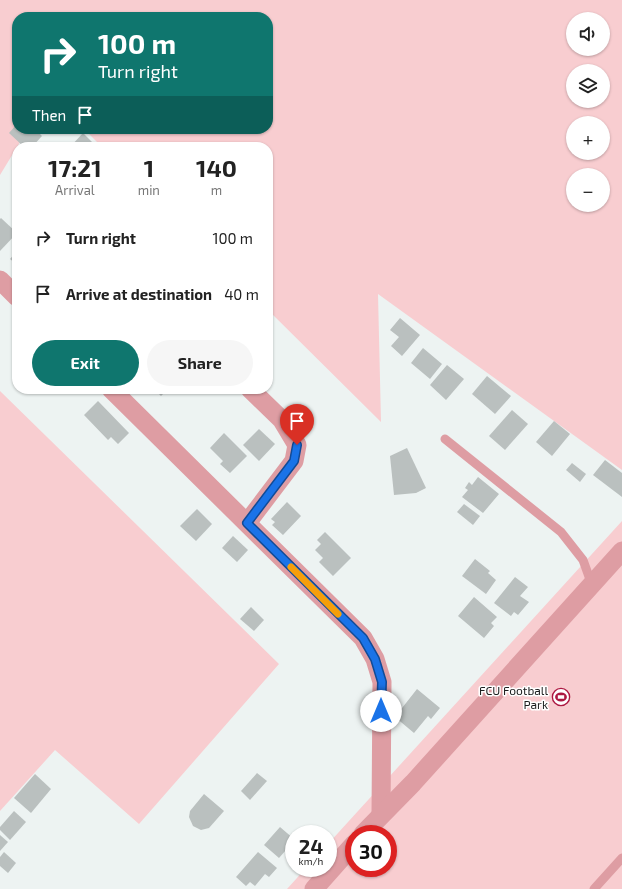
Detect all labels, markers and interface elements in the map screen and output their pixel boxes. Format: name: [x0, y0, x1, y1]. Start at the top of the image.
map controls: [566, 12, 610, 212]
button: sound: [566, 12, 610, 56]
text: 100 m: [98, 26, 176, 60]
icon: right: [32, 28, 84, 80]
text: Turn right: [98, 60, 178, 82]
button: layers: [566, 64, 610, 108]
icon: arrive: [74, 104, 96, 126]
text: Then: [32, 106, 66, 124]
button: +: [566, 116, 610, 160]
text: 17:21: [48, 153, 102, 182]
text: 1: [144, 153, 154, 182]
text: 140: [196, 153, 237, 182]
button: −: [566, 168, 610, 212]
text: Arrival: [55, 182, 95, 198]
text: min: [138, 182, 160, 198]
text: m: [211, 182, 222, 198]
icon: right: [32, 227, 54, 249]
text: Turn right: [66, 229, 136, 247]
text: 100 m: [212, 229, 253, 247]
icon: arrive: [32, 283, 54, 305]
text: Arrive at destination: [66, 285, 212, 303]
text: 40 m: [224, 285, 259, 303]
button: Exit: [32, 340, 139, 386]
button: Share: [147, 340, 253, 386]
pin: [280, 404, 314, 445]
icon: arrive: [286, 410, 308, 432]
place label: FCU Football Park: [479, 683, 548, 711]
sports icon: FCU Football Park: [551, 687, 571, 707]
position arrow: [360, 690, 402, 732]
speed limit sign: 30: [345, 825, 397, 877]
text: 24: [299, 834, 323, 858]
text: km/h: [299, 855, 323, 867]

